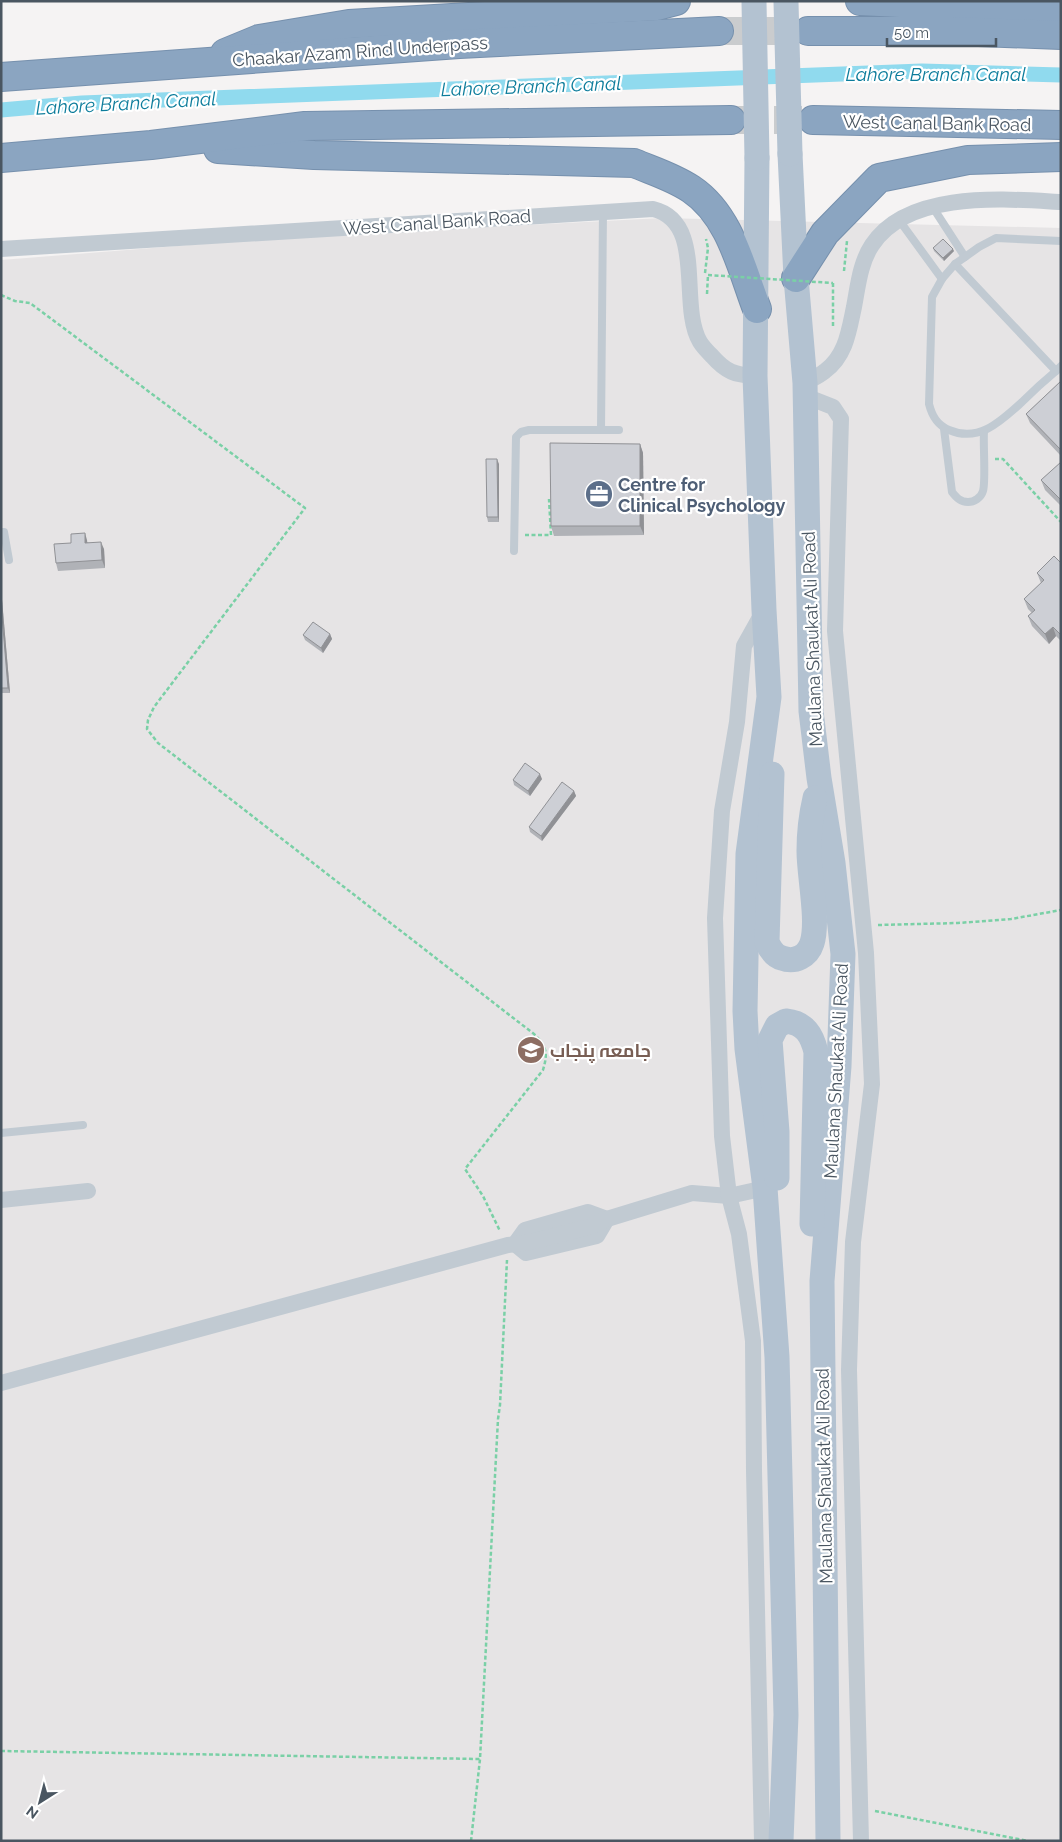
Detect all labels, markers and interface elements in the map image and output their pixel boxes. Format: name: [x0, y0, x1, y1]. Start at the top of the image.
scale bar: [887, 15, 996, 47]
text: 50 m: [894, 24, 929, 42]
street label: Chaakar Azam Rind Underpass: [232, 32, 489, 70]
water label: Lahore Branch Canal: [846, 63, 1026, 85]
water label: Lahore Branch Canal: [440, 72, 622, 100]
water label: Lahore Branch Canal: [35, 87, 217, 119]
street label: West Canal Bank Road: [843, 111, 1031, 135]
street label: West Canal Bank Road: [342, 205, 532, 239]
place label: Centre for Clinical Psychology: [618, 474, 785, 516]
office icon: Centre for Clinical Psychology: [584, 479, 614, 509]
street label: Maulana Shaukat Ali Road: [798, 531, 826, 747]
street label: Maulana Shaukat Ali Road: [820, 963, 852, 1179]
school or university icon: جامعہ پنجاب: [516, 1035, 546, 1065]
place label: جامعہ پنجاب: [550, 1040, 651, 1063]
street label: Maulana Shaukat Ali Road: [812, 1368, 836, 1584]
north arrow: [15, 1777, 65, 1827]
text: N: [23, 1803, 41, 1822]

